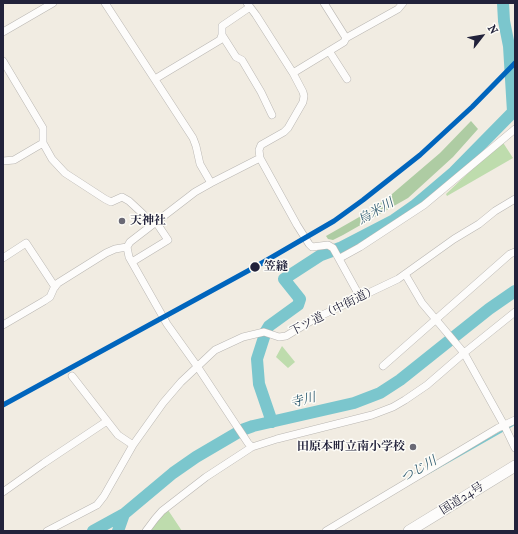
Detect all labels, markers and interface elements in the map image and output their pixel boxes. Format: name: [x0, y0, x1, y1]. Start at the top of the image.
north arrow: [462, 16, 502, 56]
text: N: [485, 23, 500, 36]
water label: 烏米川: [355, 195, 397, 229]
place label: 天神社: [130, 214, 166, 228]
marker: 天神社: [117, 216, 127, 226]
marker: 笠縫: [248, 260, 262, 274]
place label: 笠縫: [264, 260, 288, 274]
street label: 下ツ道（中街道）: [288, 283, 380, 339]
water label: 寺川: [288, 390, 318, 412]
place label: 田原本町立南小学校: [297, 440, 405, 454]
marker: 田原本町立南小学校: [408, 442, 418, 452]
water label: つじ川: [398, 453, 440, 487]
street label: 国道24号: [437, 480, 487, 518]

